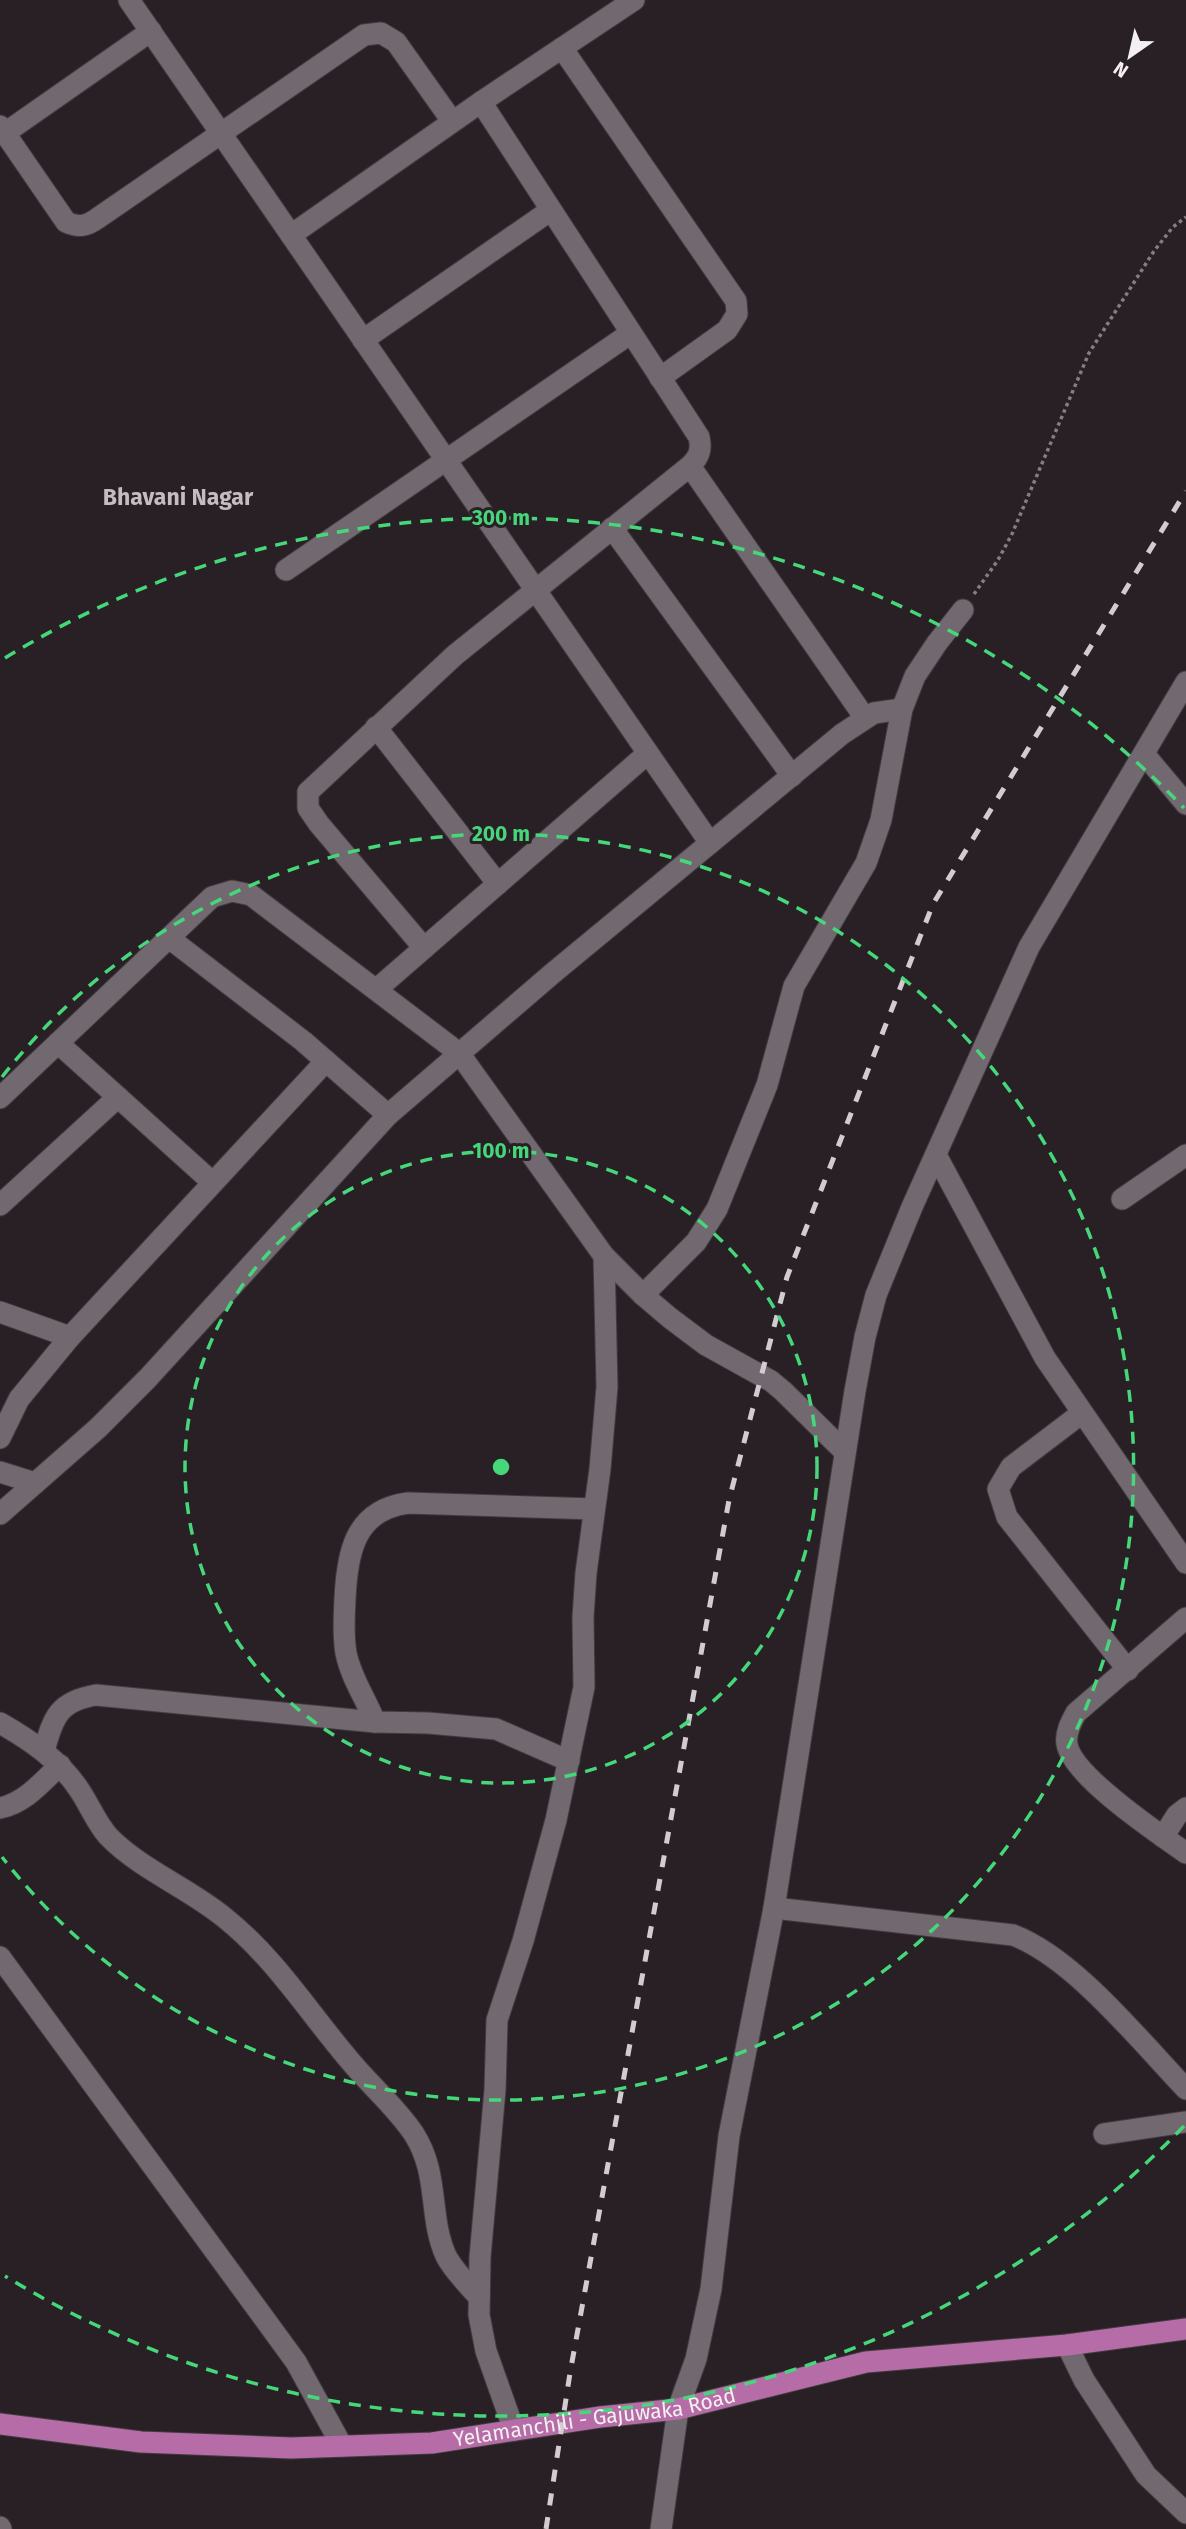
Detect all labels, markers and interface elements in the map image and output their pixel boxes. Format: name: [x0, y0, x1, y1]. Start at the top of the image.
north arrow: [1095, 21, 1165, 91]
text: N: [1109, 57, 1132, 83]
district label: Bhavani Nagar: [103, 483, 254, 511]
text: 300 m: [471, 505, 530, 531]
text: 200 m: [472, 821, 530, 847]
text: 100 m: [472, 1138, 530, 1164]
centre of rings: [489, 1455, 513, 1479]
street label: Yelamanchili - Gajuwaka Road: [452, 2382, 739, 2453]

